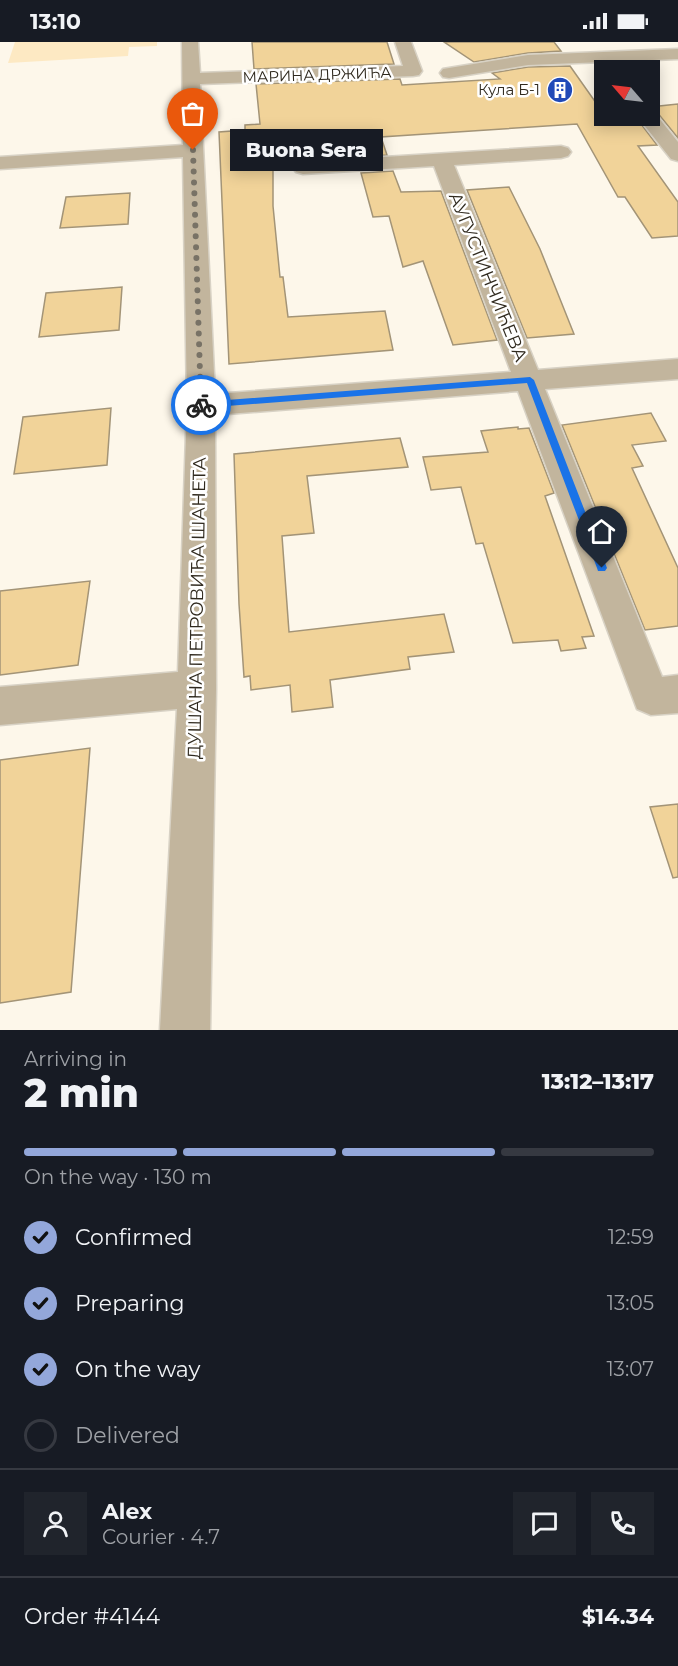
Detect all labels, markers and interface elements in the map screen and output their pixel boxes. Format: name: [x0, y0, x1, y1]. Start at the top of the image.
text: 13:10: [30, 8, 81, 35]
north arrow: [594, 60, 660, 126]
map controls: [594, 60, 660, 126]
street label: МАРИНА ДРЖИЋА: [242, 62, 392, 87]
building icon: Кула Б-1: [545, 75, 575, 105]
place label: Кула Б-1: [478, 80, 540, 99]
pin: [167, 88, 218, 150]
icon: bag: [176, 97, 209, 130]
callout: Buona Sera: [229, 129, 382, 171]
text: Buona Sera: [246, 138, 367, 162]
street label: АУГУСТИНЧИЋЕВА: [444, 189, 532, 365]
courier: [171, 375, 231, 435]
icon: bike: [185, 389, 218, 422]
street label: ДУШАНА ПЕТРОВИЋА ШАНЕТА: [183, 456, 211, 759]
pin: [576, 506, 627, 568]
icon: home: [585, 515, 618, 548]
text: Arriving in: [24, 1047, 127, 1071]
text: 13:12–13:17: [542, 1068, 654, 1095]
text: 2 min: [24, 1069, 139, 1117]
text: On the way · 130 m: [24, 1165, 212, 1189]
icon: check: [24, 1221, 57, 1254]
text: Confirmed: [75, 1224, 192, 1251]
text: 12:59: [608, 1225, 654, 1249]
icon: check: [24, 1287, 57, 1320]
text: Preparing: [75, 1290, 184, 1317]
text: 13:05: [607, 1291, 654, 1315]
icon: check: [24, 1353, 57, 1386]
text: On the way: [75, 1356, 200, 1383]
text: 13:07: [606, 1357, 654, 1381]
text: Delivered: [75, 1422, 180, 1449]
button: person: [24, 1492, 87, 1555]
button: chat: [513, 1492, 576, 1555]
button: phone: [591, 1492, 654, 1555]
text: Alex: [102, 1498, 152, 1525]
text: Courier · 4.7: [102, 1525, 220, 1549]
text: Order #4144: [24, 1603, 160, 1630]
text: $14.34: [582, 1603, 654, 1630]

